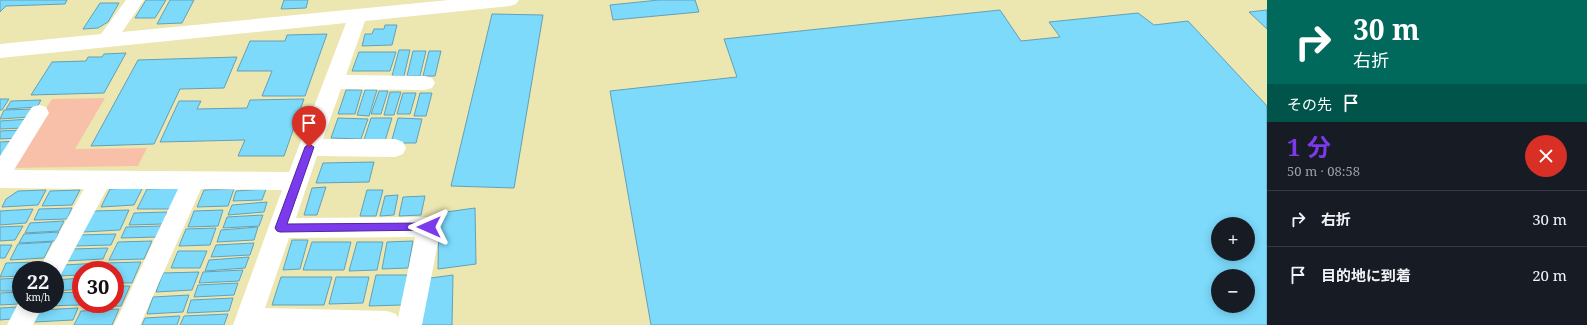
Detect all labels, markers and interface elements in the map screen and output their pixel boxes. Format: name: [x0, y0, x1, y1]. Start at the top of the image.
text: 30 m: [1353, 10, 1420, 48]
icon: right: [1287, 16, 1339, 68]
text: 右折: [1353, 48, 1389, 72]
icon: arrive: [1340, 92, 1362, 114]
text: その先: [1287, 94, 1332, 114]
pin: [292, 106, 326, 147]
icon: arrive: [298, 112, 320, 134]
text: 1 分: [1287, 130, 1331, 163]
button: close: [1525, 135, 1567, 177]
text: 50 m · 08:58: [1287, 162, 1360, 180]
position arrow: [408, 206, 450, 248]
icon: right: [1287, 208, 1309, 230]
text: 右折: [1321, 209, 1351, 229]
text: 30 m: [1532, 209, 1567, 229]
map controls: [1211, 217, 1255, 313]
button: +: [1211, 217, 1255, 261]
speed limit sign: 30: [72, 261, 124, 313]
icon: arrive: [1287, 264, 1309, 286]
text: 目的地に到着: [1321, 265, 1411, 285]
text: 20 m: [1532, 265, 1567, 285]
text: 22: [27, 268, 49, 295]
button: −: [1211, 269, 1255, 313]
text: km/h: [26, 290, 50, 304]

